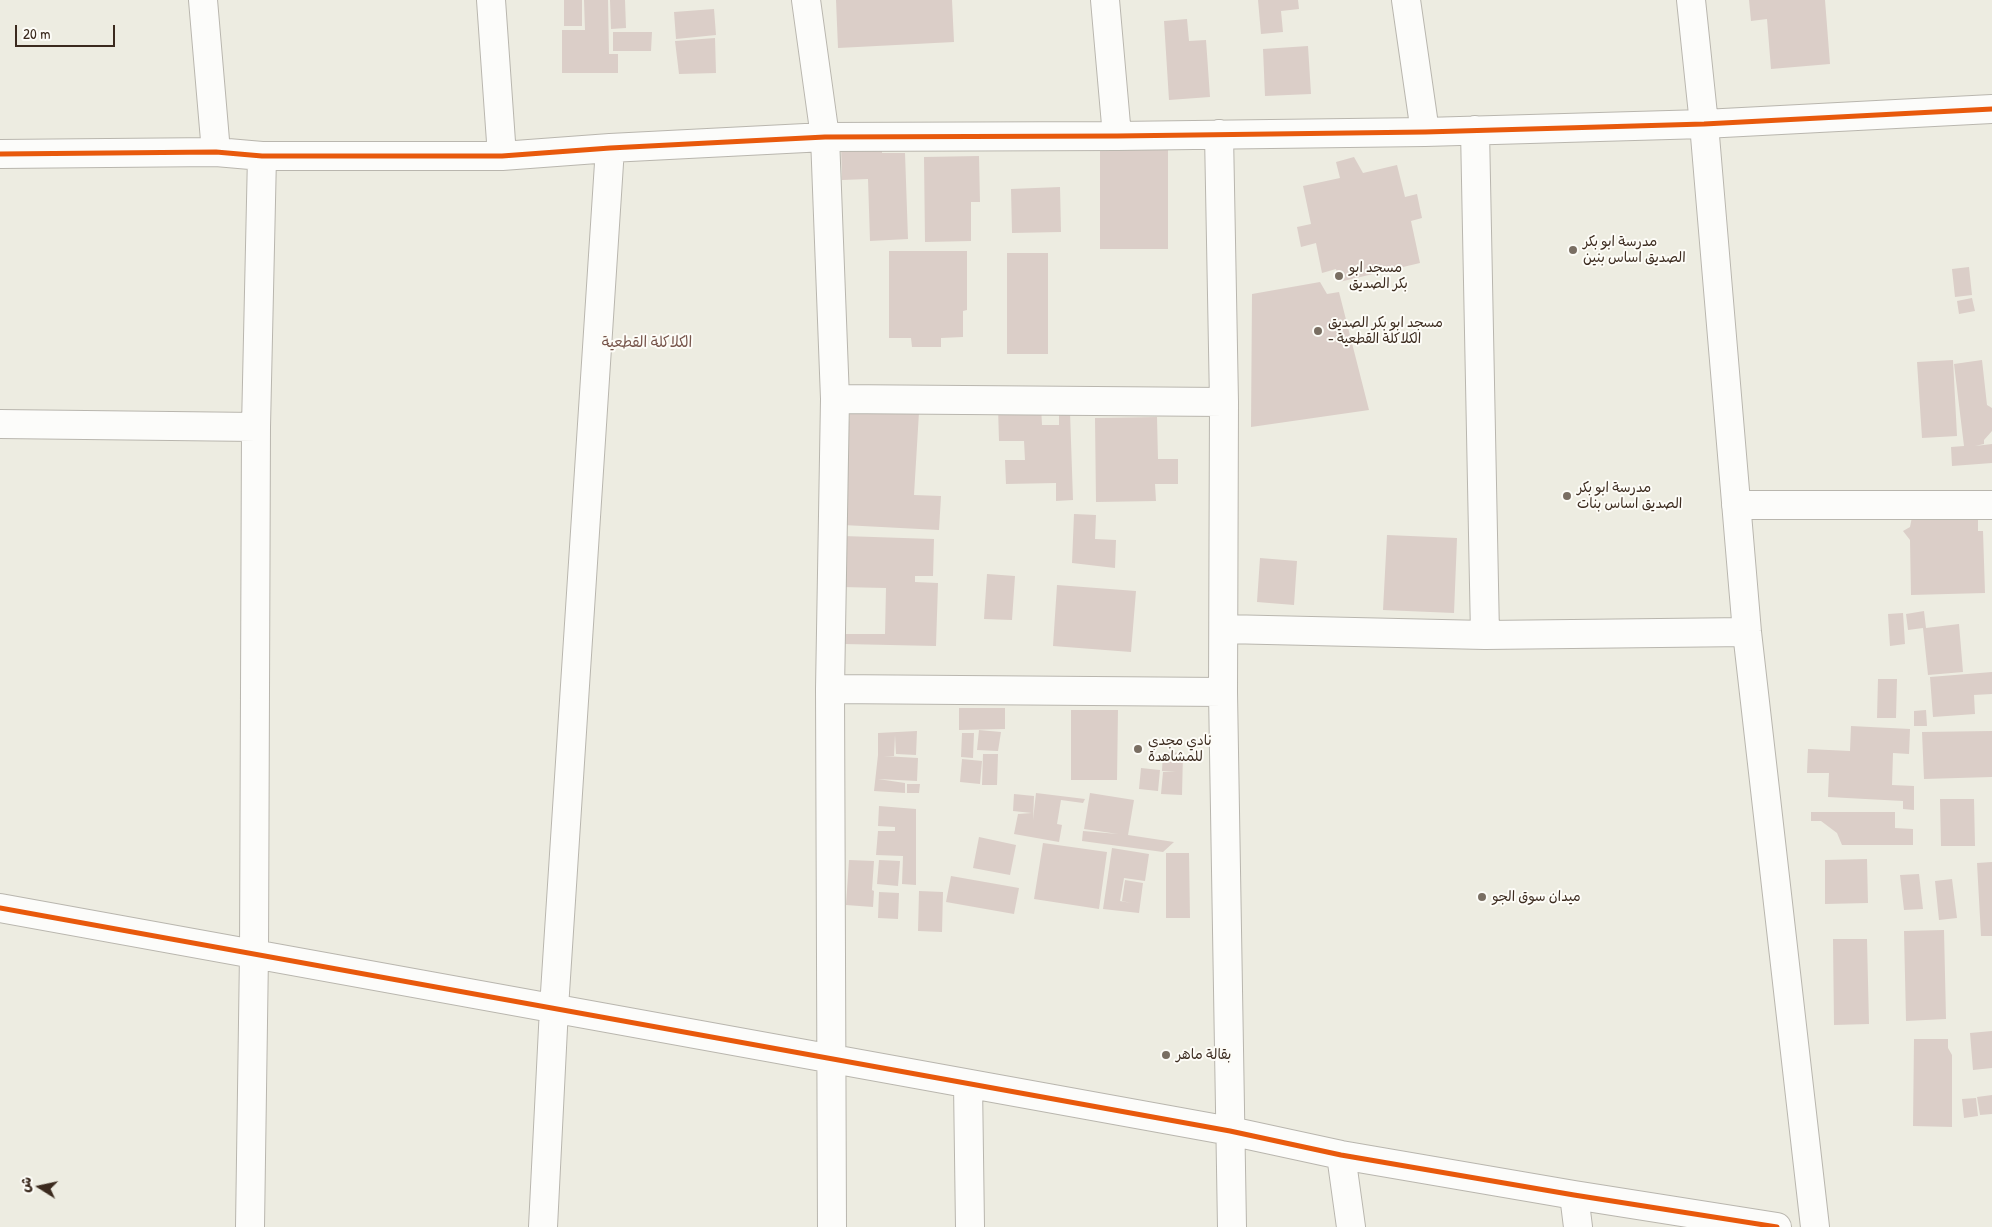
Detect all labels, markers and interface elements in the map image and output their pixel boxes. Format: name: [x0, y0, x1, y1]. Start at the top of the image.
scale bar: [18, 15, 118, 47]
text: 20 m: [23, 23, 50, 44]
place label: مدرسة ابو بكر الصديق اساس بنين: [1583, 234, 1686, 266]
marker: مدرسة ابو بكر الصديق اساس بنين: [1567, 244, 1579, 256]
place label: مسجد ابو بكر الصديق: [1349, 260, 1408, 292]
marker: مسجد ابو بكر الصديق: [1333, 270, 1345, 282]
place label: مسجد ابو بكر الصديق - الكلاكلة القطعية: [1328, 315, 1443, 348]
marker: مسجد ابو بكر الصديق - الكلاكلة القطعية: [1312, 325, 1324, 337]
district label: الكلاكلة القطعية: [602, 334, 692, 352]
place label: مدرسة ابو بكر الصديق اساس بنات: [1577, 480, 1682, 512]
marker: مدرسة ابو بكر الصديق اساس بنات: [1561, 490, 1573, 502]
place label: نادي مجدي للمشاهدة: [1148, 733, 1212, 766]
marker: نادي مجدي للمشاهدة: [1132, 743, 1144, 755]
place label: ميدان سوق الجو: [1492, 889, 1581, 905]
marker: ميدان سوق الجو: [1476, 891, 1488, 903]
place label: بقالة ماهر: [1176, 1047, 1231, 1063]
marker: بقالة ماهر: [1160, 1049, 1172, 1061]
north arrow: [15, 1162, 65, 1212]
text: ش: [14, 1175, 35, 1194]

